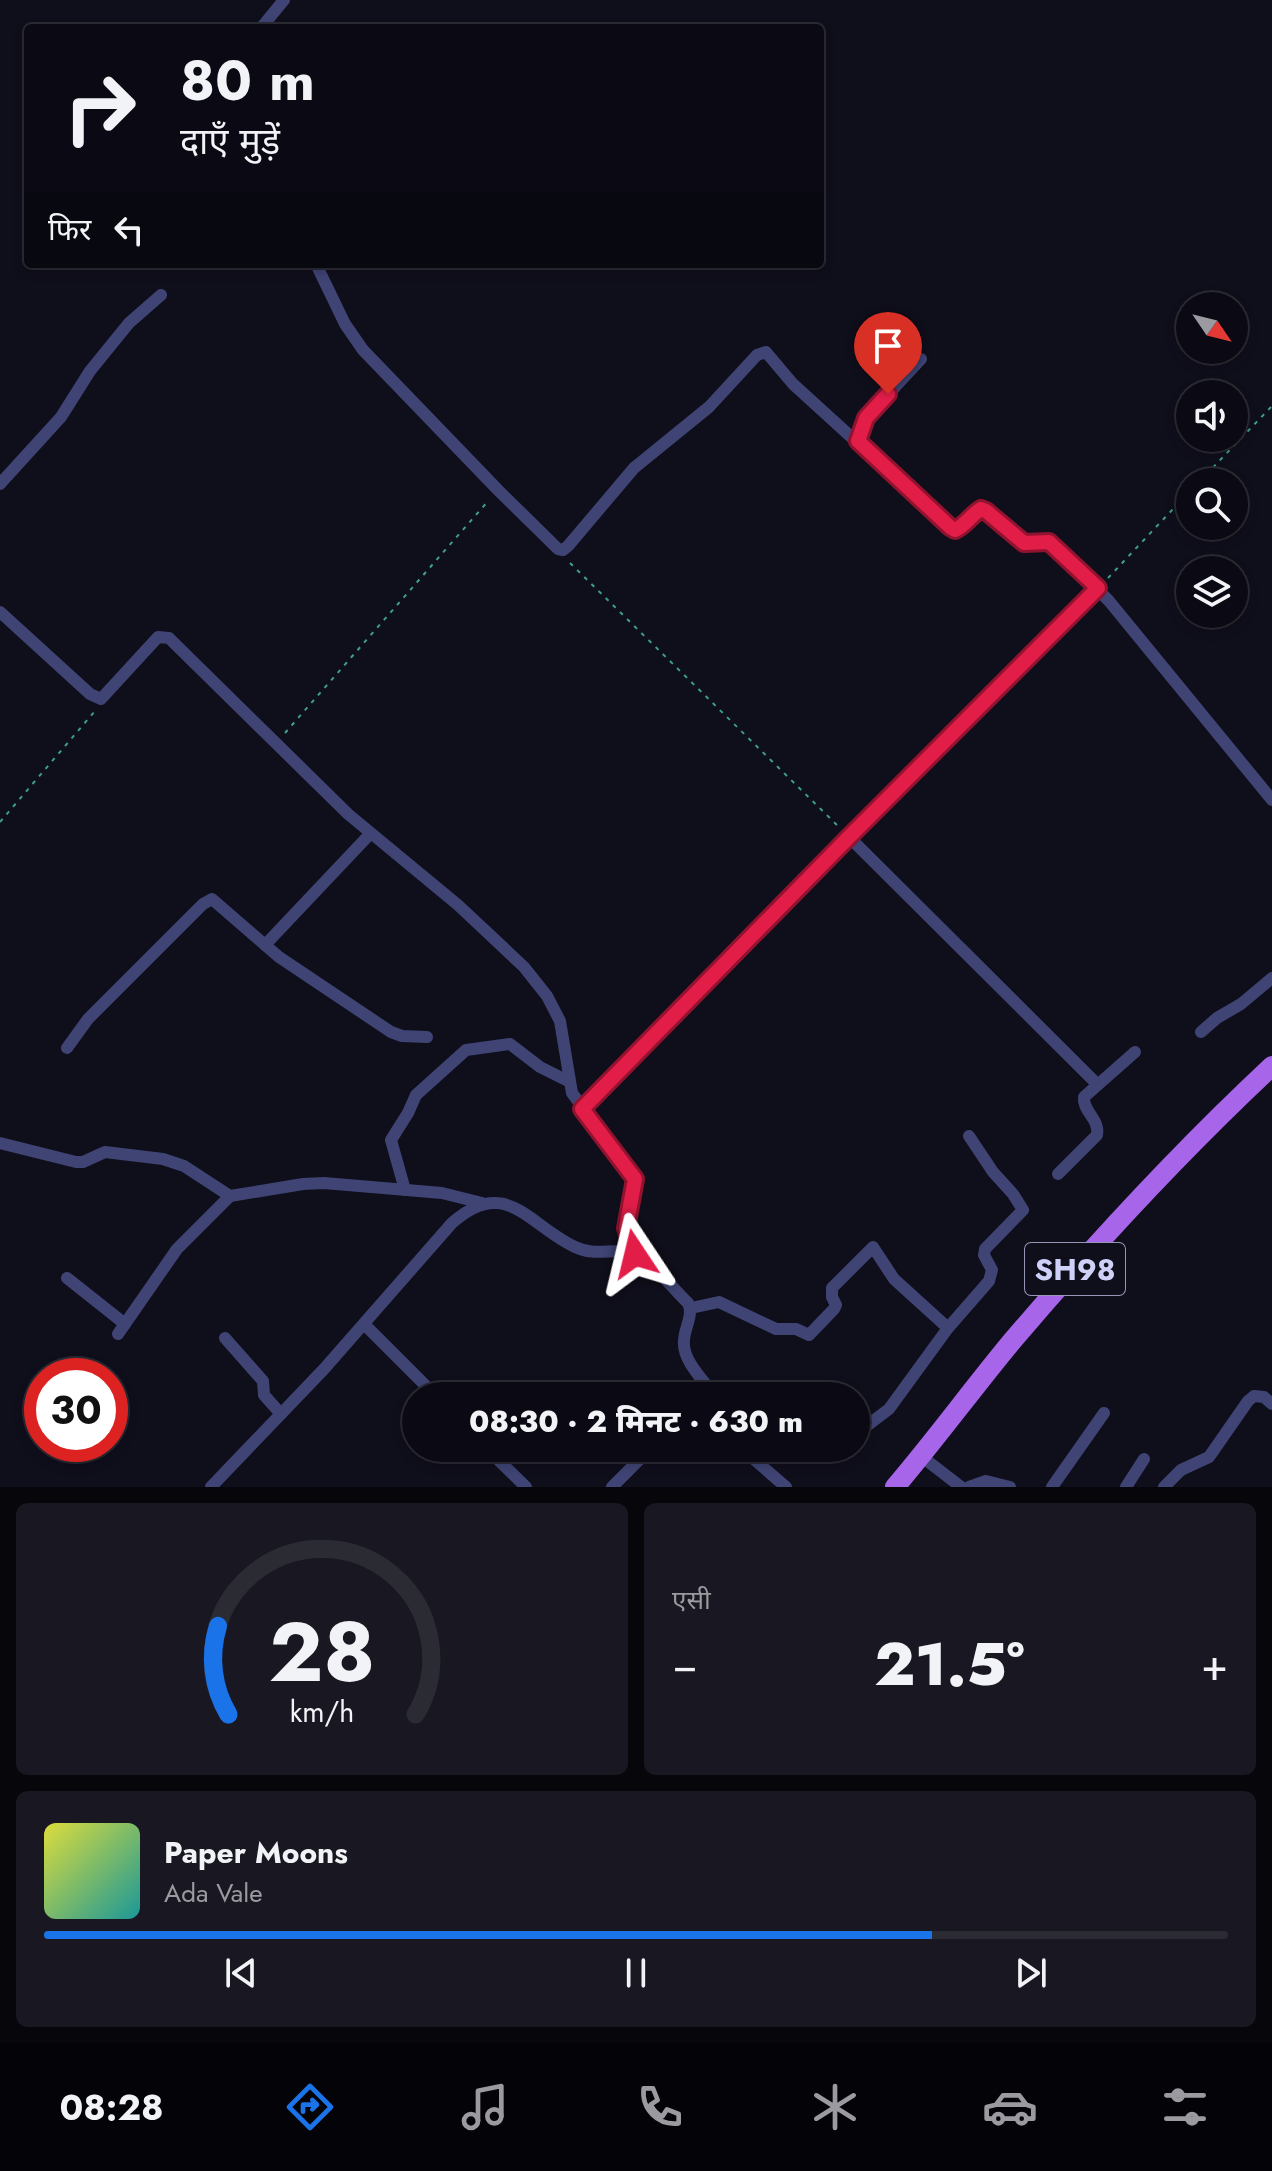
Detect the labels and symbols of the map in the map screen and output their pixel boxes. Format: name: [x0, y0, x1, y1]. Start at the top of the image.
north arrow: [1176, 292, 1248, 364]
pin: [854, 312, 922, 394]
position arrow: [593, 1212, 677, 1296]
road number: SH98: [1025, 1243, 1125, 1295]
speed limit sign: 30: [24, 1358, 128, 1462]

